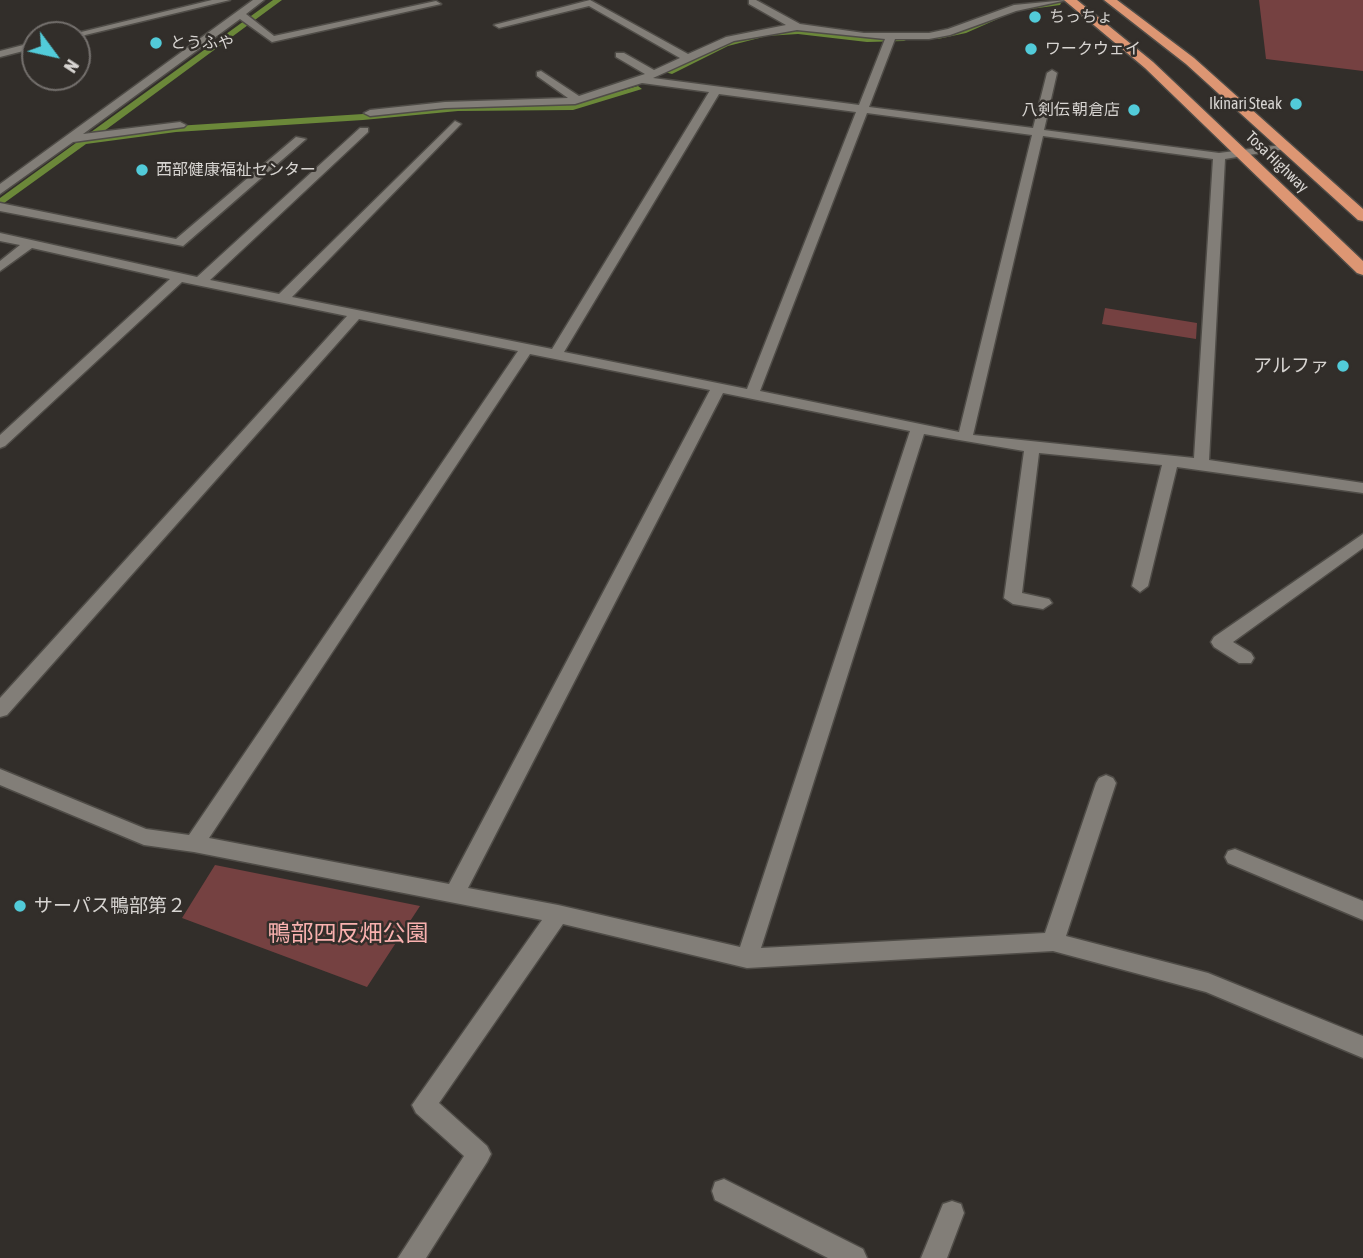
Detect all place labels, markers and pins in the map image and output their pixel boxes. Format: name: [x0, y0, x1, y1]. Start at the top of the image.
place label: ちっちょ: [1049, 7, 1113, 27]
marker: ちっちょ: [1027, 9, 1043, 25]
place label: とうふや: [170, 33, 234, 53]
marker: とうふや: [148, 35, 164, 51]
place label: ワークウェイ: [1045, 39, 1141, 59]
marker: ワークウェイ: [1023, 41, 1039, 57]
place label: Ikinari Steak: [1209, 94, 1282, 114]
marker: Ikinari Steak: [1288, 96, 1304, 112]
place label: 八剣伝 朝倉店: [1022, 100, 1120, 120]
marker: 八剣伝 朝倉店: [1126, 102, 1142, 118]
place label: 西部健康福祉センター: [156, 160, 316, 180]
marker: 西部健康福祉センター: [134, 162, 150, 178]
place label: アルファ: [1253, 355, 1329, 377]
marker: アルファ: [1335, 358, 1351, 374]
place label: サーパス鴨部第２: [34, 895, 186, 917]
marker: サーパス鴨部第２: [12, 898, 28, 914]

